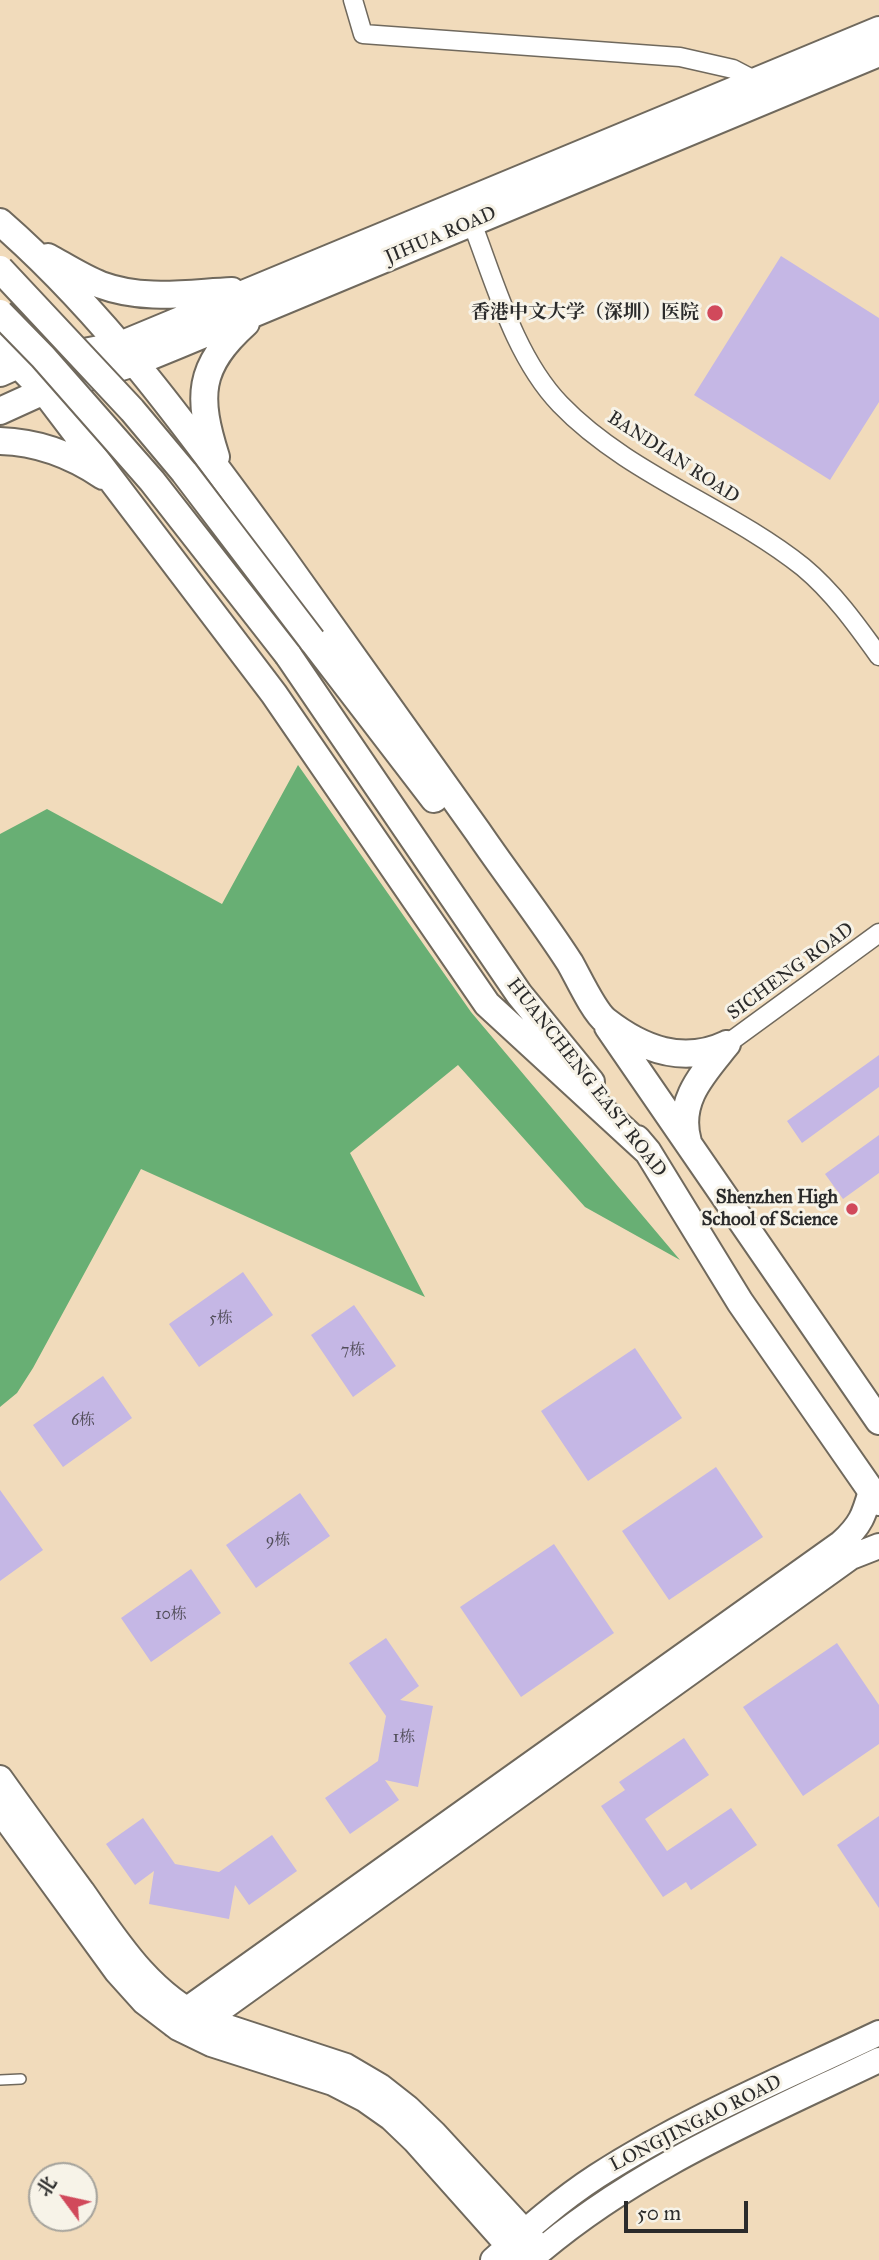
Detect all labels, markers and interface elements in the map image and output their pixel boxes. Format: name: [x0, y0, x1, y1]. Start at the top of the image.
street label: JIHUA ROAD: [382, 202, 500, 270]
place label: 香港中文大学（深圳）医院: [471, 302, 699, 324]
marker: 香港中文大学（深圳）医院: [705, 303, 725, 323]
street label: BANDIAN ROAD: [603, 407, 743, 509]
street label: SICHENG ROAD: [723, 918, 859, 1026]
street label: HUANCHENG EAST ROAD: [501, 974, 671, 1182]
place label: Shenzhen High School of Science: [702, 1187, 838, 1231]
marker: Shenzhen High School of Science: [844, 1201, 860, 1217]
house number: 5栋: [209, 1309, 233, 1329]
house number: 7栋: [341, 1341, 365, 1361]
house number: 6栋: [71, 1411, 95, 1431]
house number: 9栋: [266, 1531, 290, 1551]
house number: 10栋: [155, 1605, 187, 1625]
house number: 1栋: [393, 1728, 415, 1748]
street label: LONGJINGAO ROAD: [606, 2071, 786, 2177]
north arrow: [28, 2162, 98, 2232]
text: 北: [32, 2172, 61, 2201]
scale bar: [627, 2186, 751, 2230]
text: 50 m: [637, 2200, 681, 2226]

